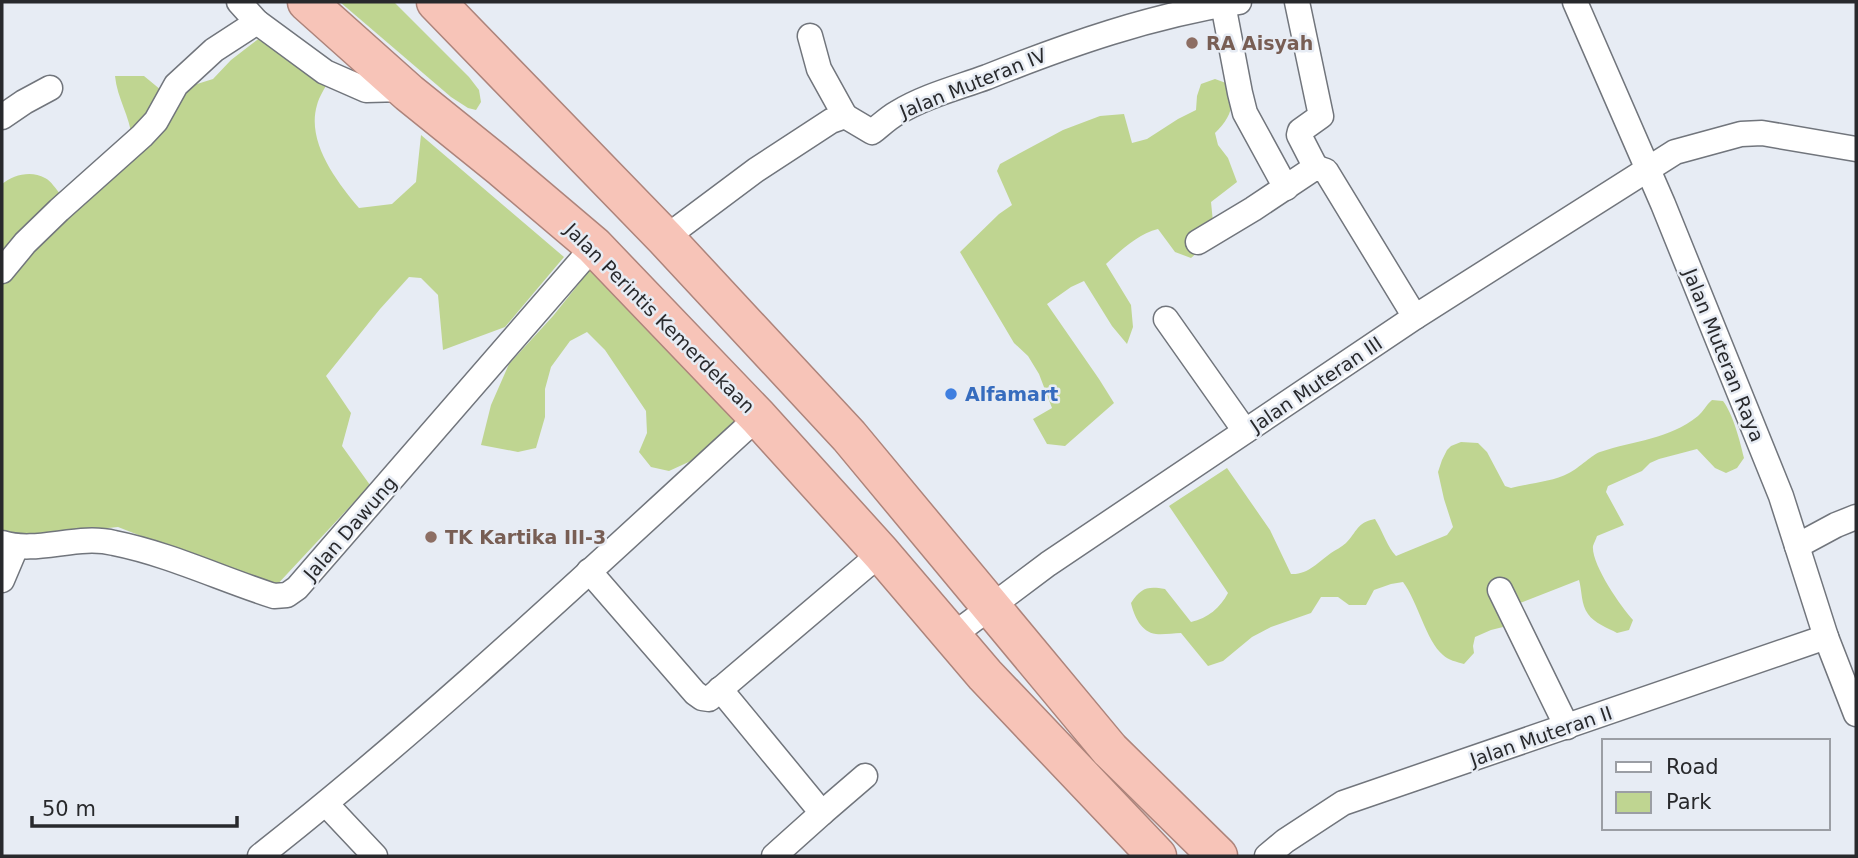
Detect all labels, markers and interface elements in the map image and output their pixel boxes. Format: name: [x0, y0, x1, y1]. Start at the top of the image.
place label: RA Aisyah: [1206, 32, 1313, 54]
marker: RA Aisyah: [1184, 35, 1200, 51]
street label: Jalan Muteran IV: [896, 44, 1049, 123]
street label: Jalan Perintis Kemerdekaan: [560, 218, 759, 417]
street label: Jalan Muteran Raya: [1679, 264, 1769, 445]
street label: Jalan Muteran III: [1245, 332, 1386, 437]
place label: Alfamart: [965, 383, 1058, 405]
marker: Alfamart: [943, 386, 959, 402]
street label: Jalan Dawung: [298, 472, 401, 585]
place label: TK Kartika III-3: [445, 526, 606, 548]
marker: TK Kartika III-3: [423, 529, 439, 545]
street label: Jalan Muteran II: [1466, 701, 1615, 771]
legend: [1602, 739, 1830, 830]
text: Road: [1666, 755, 1719, 779]
scale bar: [32, 784, 236, 828]
text: Park: [1666, 790, 1712, 814]
text: 50 m: [42, 797, 96, 821]

